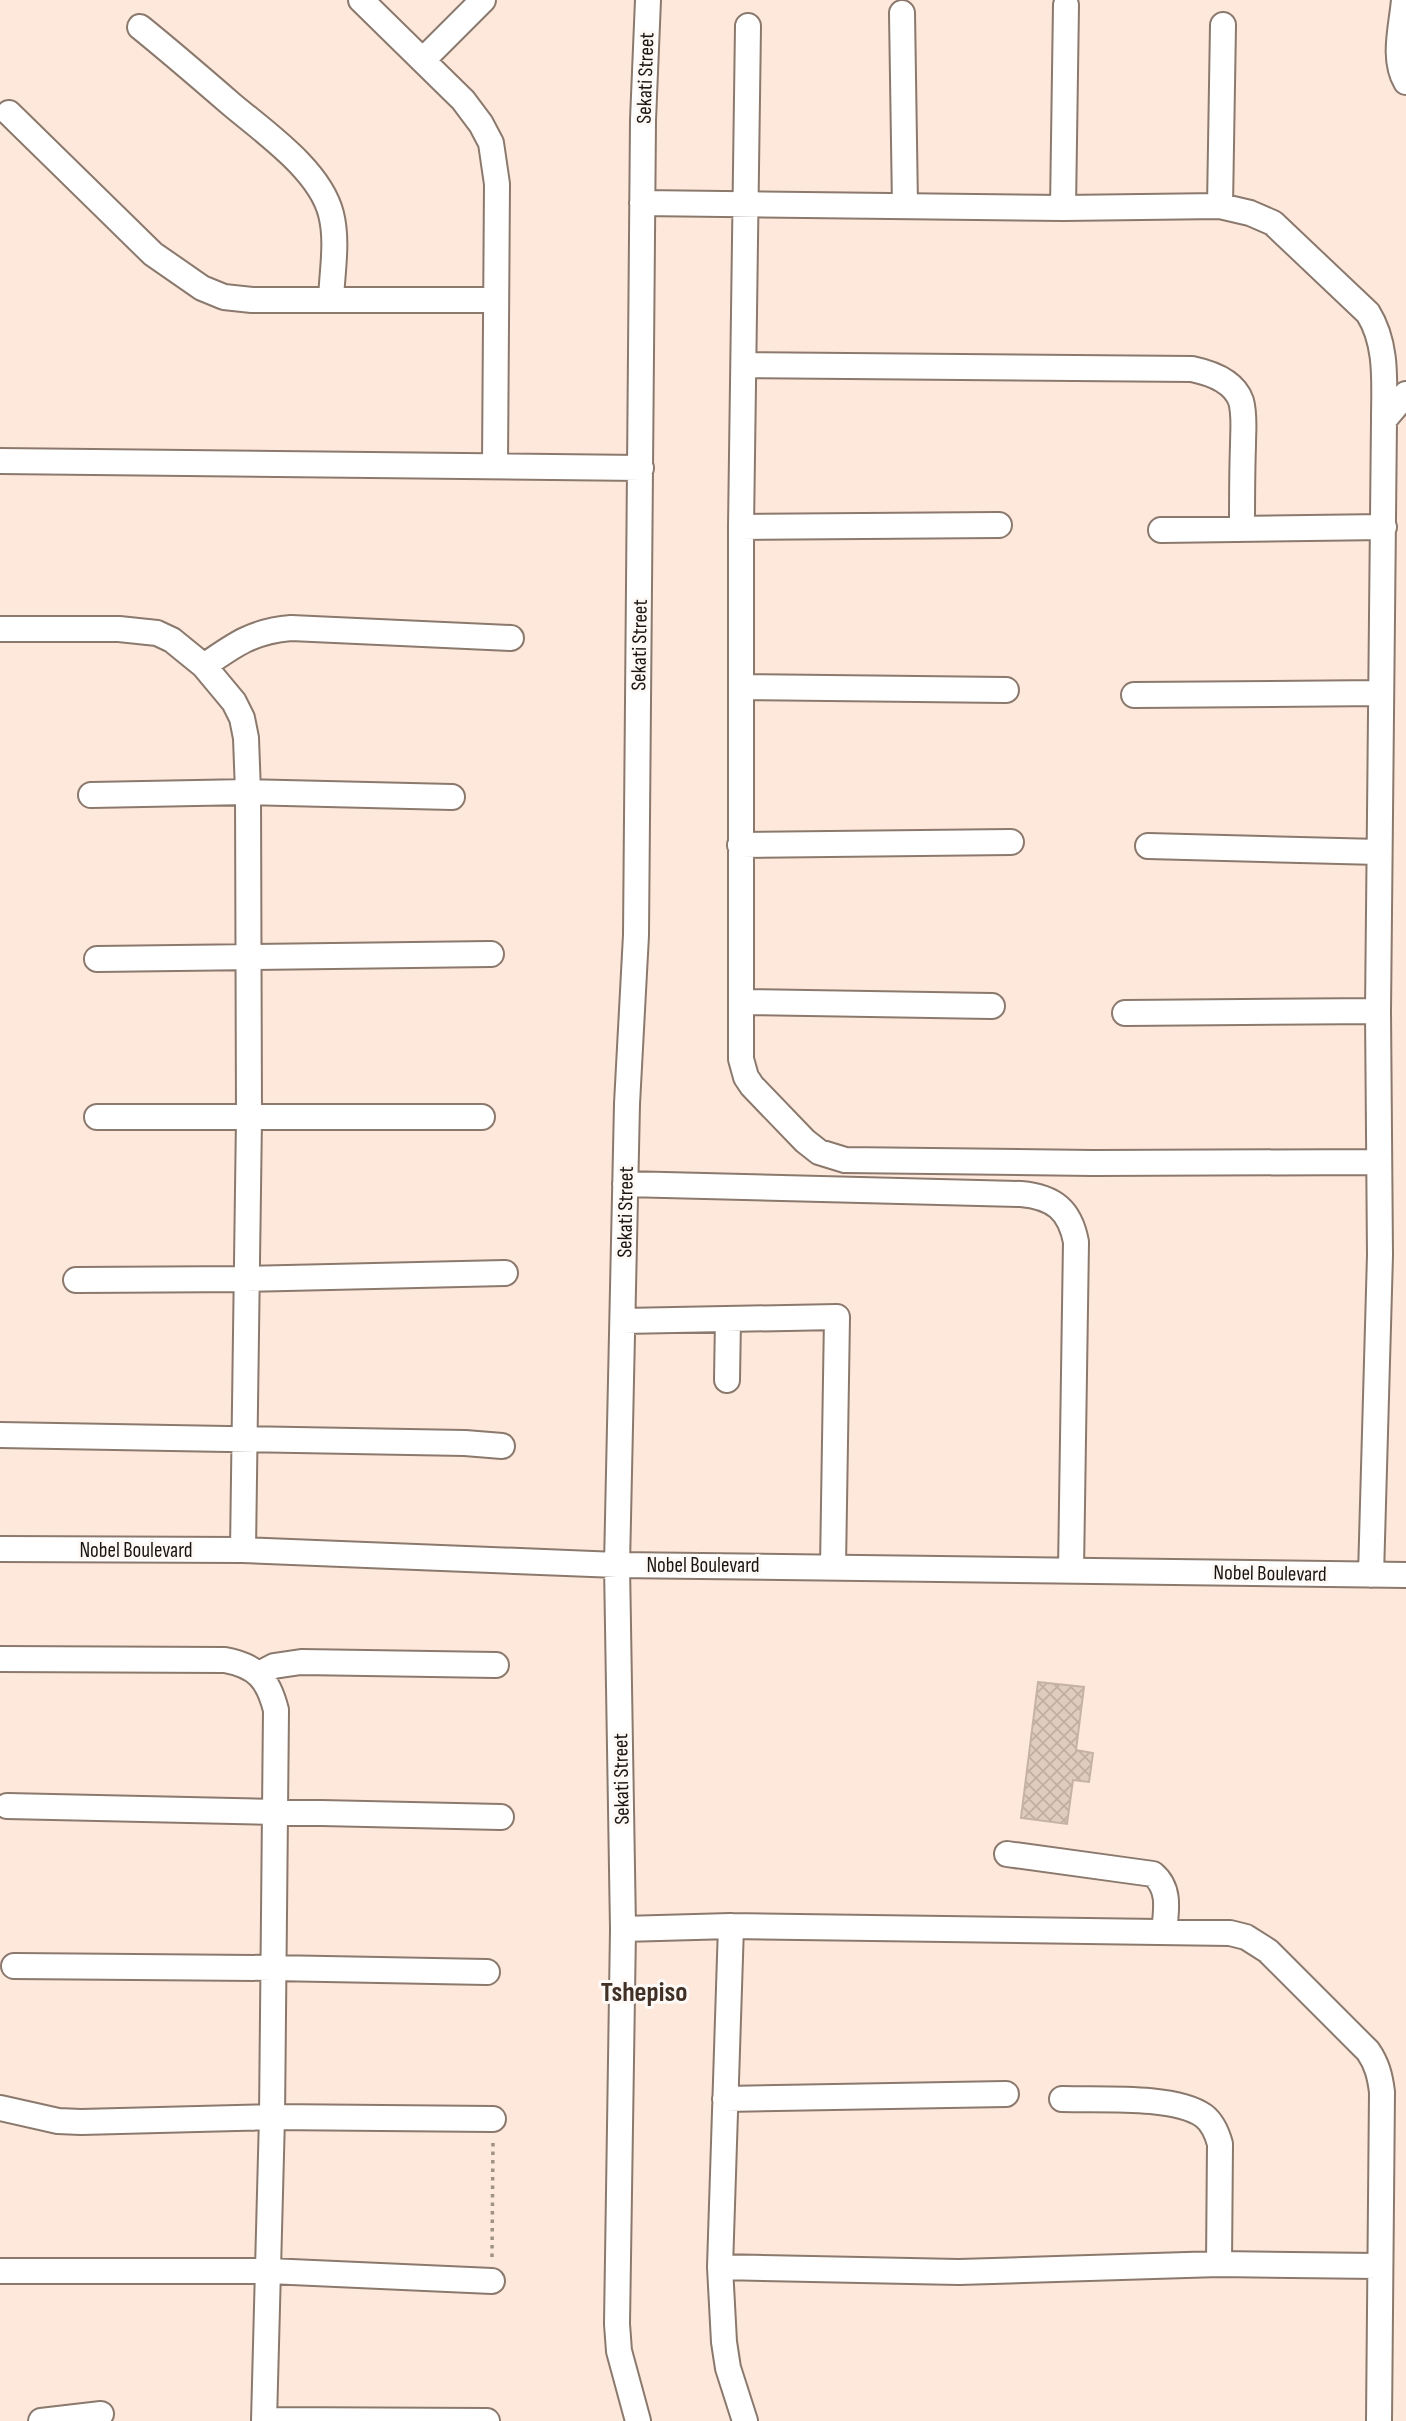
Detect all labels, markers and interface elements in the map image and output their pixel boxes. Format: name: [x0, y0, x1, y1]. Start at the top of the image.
street label: Sekati Street: [631, 32, 660, 124]
street label: Sekati Street: [626, 599, 653, 691]
street label: Sekati Street: [612, 1166, 639, 1258]
street label: Nobel Boulevard: [79, 1538, 193, 1563]
street label: Nobel Boulevard: [646, 1553, 760, 1578]
street label: Nobel Boulevard: [1213, 1560, 1327, 1587]
street label: Sekati Street: [608, 1733, 635, 1825]
district label: Tshepiso: [601, 1976, 687, 2009]

